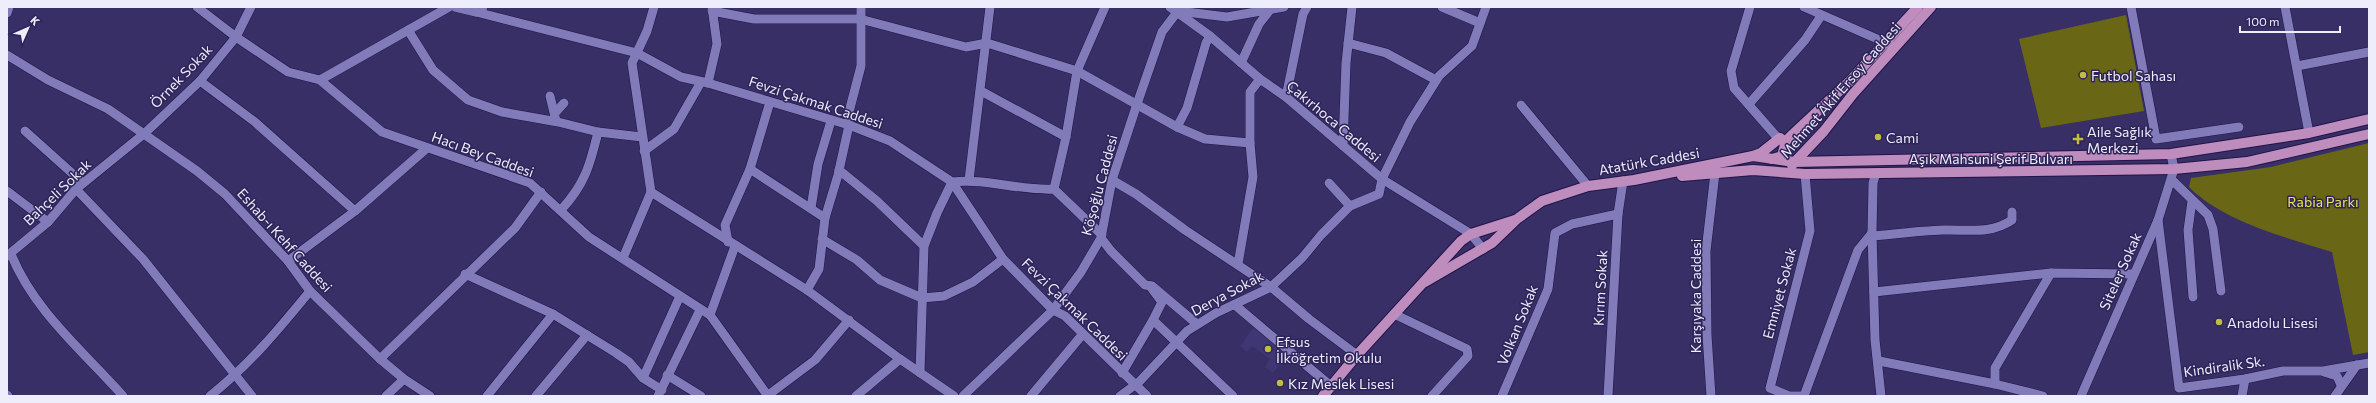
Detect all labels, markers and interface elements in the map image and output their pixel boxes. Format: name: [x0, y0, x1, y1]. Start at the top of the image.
north arrow: [8, 8, 48, 48]
scale bar: [2240, 8, 2340, 34]
text: K: [28, 13, 43, 28]
text: 100 m: [2246, 14, 2280, 28]
street label: Mehmet Âkif Ersoy Caddesi: [1776, 19, 1904, 161]
street label: Örnek Sokak: [146, 40, 216, 111]
place label: Futbol Sahası: [2091, 67, 2176, 84]
marker: Futbol Sahası: [2078, 70, 2088, 80]
street label: Fevzi Çakmak Caddesi: [747, 72, 885, 132]
street label: Çakırhoca Caddesi: [1284, 77, 1384, 165]
place label: Aile Sağlık Merkezi: [2087, 123, 2152, 156]
street label: Hacı Bey Caddesi: [430, 128, 536, 180]
place label: Cami: [1886, 129, 1919, 146]
marker: Cami: [1873, 132, 1883, 142]
street label: Köşoğlu Caddesi: [1077, 133, 1121, 237]
marker: Aile Sağlık Merkezi: [2072, 133, 2084, 145]
street label: Atatürk Caddesi: [1597, 144, 1701, 178]
street label: Aşık Mahsuni Şerif Bulvarı: [1909, 150, 2073, 167]
street label: Bahçeli Sokak: [20, 155, 95, 229]
street label: Eshab-ı Kehf Caddesi: [234, 185, 336, 295]
park label: Rabia Parkı: [2287, 193, 2359, 210]
street label: Siteler Sokak: [2095, 229, 2145, 312]
street label: Karşıyaka Caddesi: [1687, 239, 1704, 353]
street label: Emniyet Sokak: [1759, 245, 1799, 341]
street label: Kırım Sokak: [1590, 249, 1611, 326]
street label: Fevzi Çakmak Caddesi: [1019, 254, 1131, 364]
street label: Derya Sokak: [1188, 267, 1266, 319]
street label: Volkan Sokak: [1493, 282, 1541, 368]
place label: Anadolu Lisesi: [2227, 314, 2318, 331]
marker: Anadolu Lisesi: [2214, 317, 2224, 327]
place label: Efsus İlköğretim Okulu: [1276, 333, 1382, 366]
marker: Efsus İlköğretim Okulu: [1263, 344, 1273, 354]
street label: Kindiralik Sk.: [2182, 352, 2266, 380]
place label: Kız Meslek Lisesi: [1288, 375, 1394, 392]
marker: Kız Meslek Lisesi: [1275, 378, 1285, 388]

